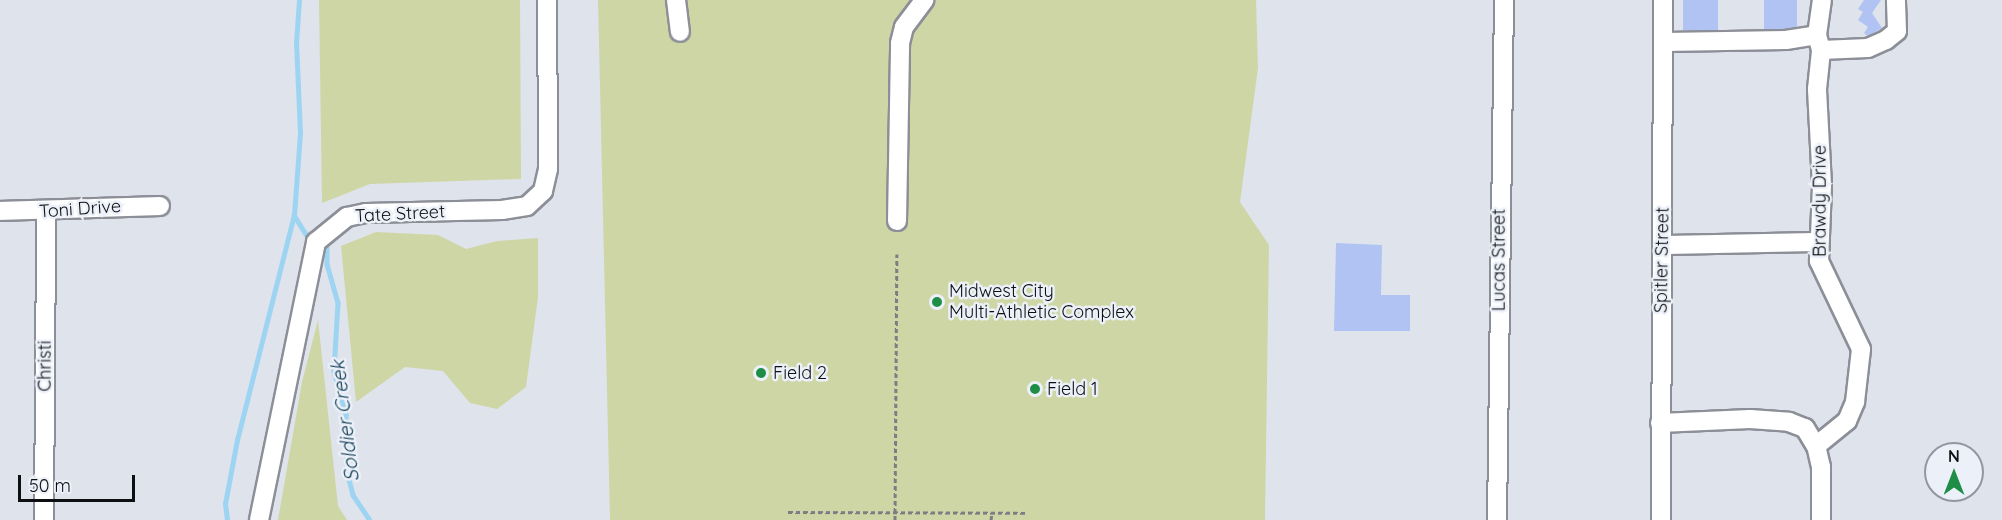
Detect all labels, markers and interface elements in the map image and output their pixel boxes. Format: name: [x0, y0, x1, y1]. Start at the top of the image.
street label: Brawdy Drive: [1809, 145, 1831, 257]
street label: Toni Drive: [38, 195, 122, 223]
street label: Tate Street: [354, 201, 446, 227]
street label: Spitler Street: [1650, 207, 1674, 313]
street label: Lucas Street: [1488, 209, 1510, 311]
place label: Midwest City Multi-Athletic Complex: [949, 281, 1134, 324]
marker: Midwest City Multi-Athletic Complex: [930, 295, 944, 309]
street label: Christi: [34, 340, 56, 392]
water label: Soldier Creek: [325, 359, 363, 483]
place label: Field 2: [773, 362, 827, 384]
marker: Field 2: [754, 366, 768, 380]
place label: Field 1: [1047, 378, 1098, 400]
marker: Field 1: [1028, 382, 1042, 396]
north arrow: [1924, 442, 1984, 502]
text: N: [1948, 446, 1960, 466]
scale bar: [21, 463, 138, 501]
text: 50 m: [29, 474, 71, 497]

